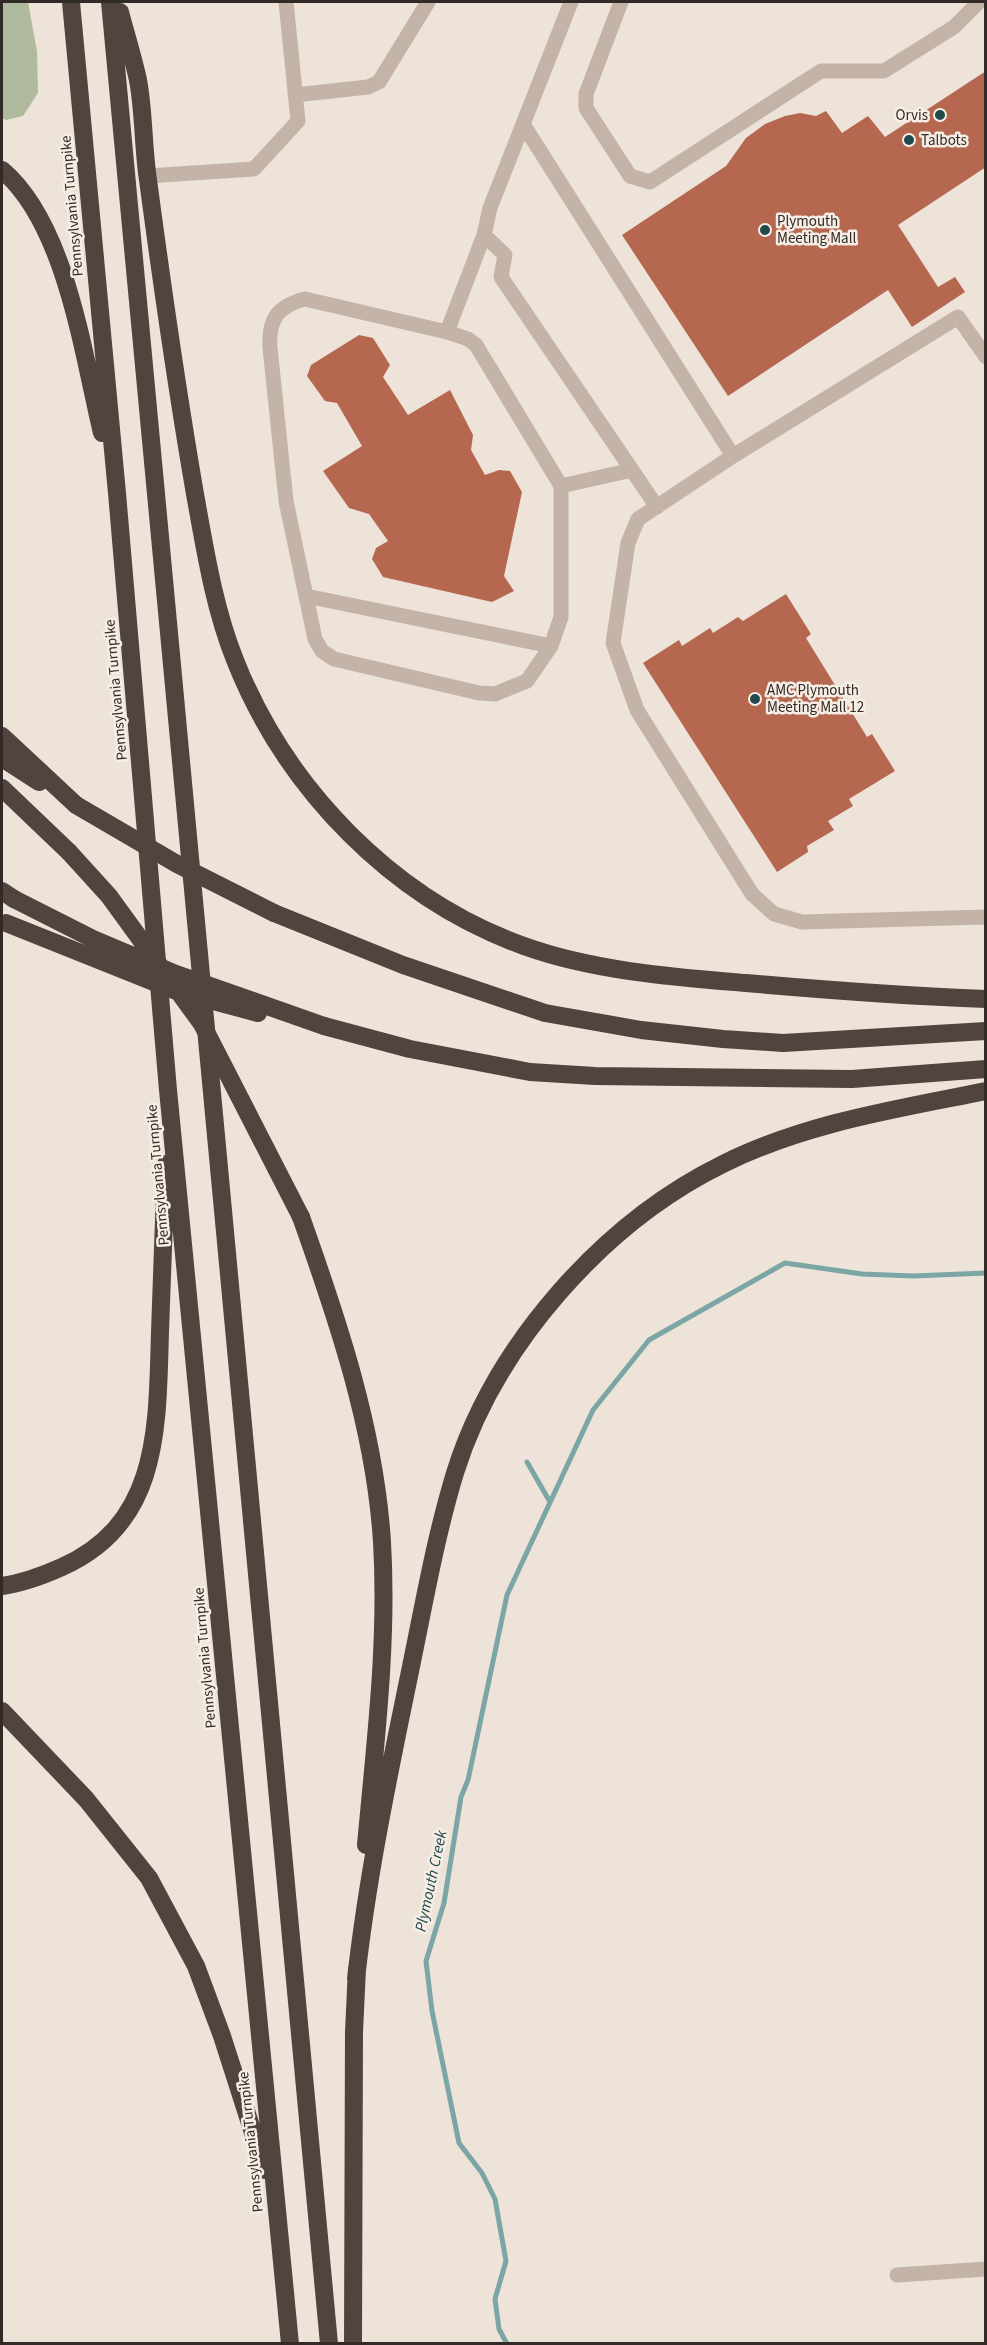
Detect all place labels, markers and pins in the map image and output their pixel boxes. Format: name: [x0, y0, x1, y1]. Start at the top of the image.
place label: Orvis: [895, 105, 928, 126]
marker: Orvis: [933, 108, 947, 122]
place label: Talbots: [921, 130, 967, 151]
marker: Talbots: [902, 133, 916, 147]
place label: Plymouth Meeting Mall: [777, 211, 856, 249]
marker: Plymouth Meeting Mall: [758, 223, 772, 237]
place label: AMC Plymouth Meeting Mall 12: [767, 680, 864, 718]
marker: AMC Plymouth Meeting Mall 12: [748, 692, 762, 706]

